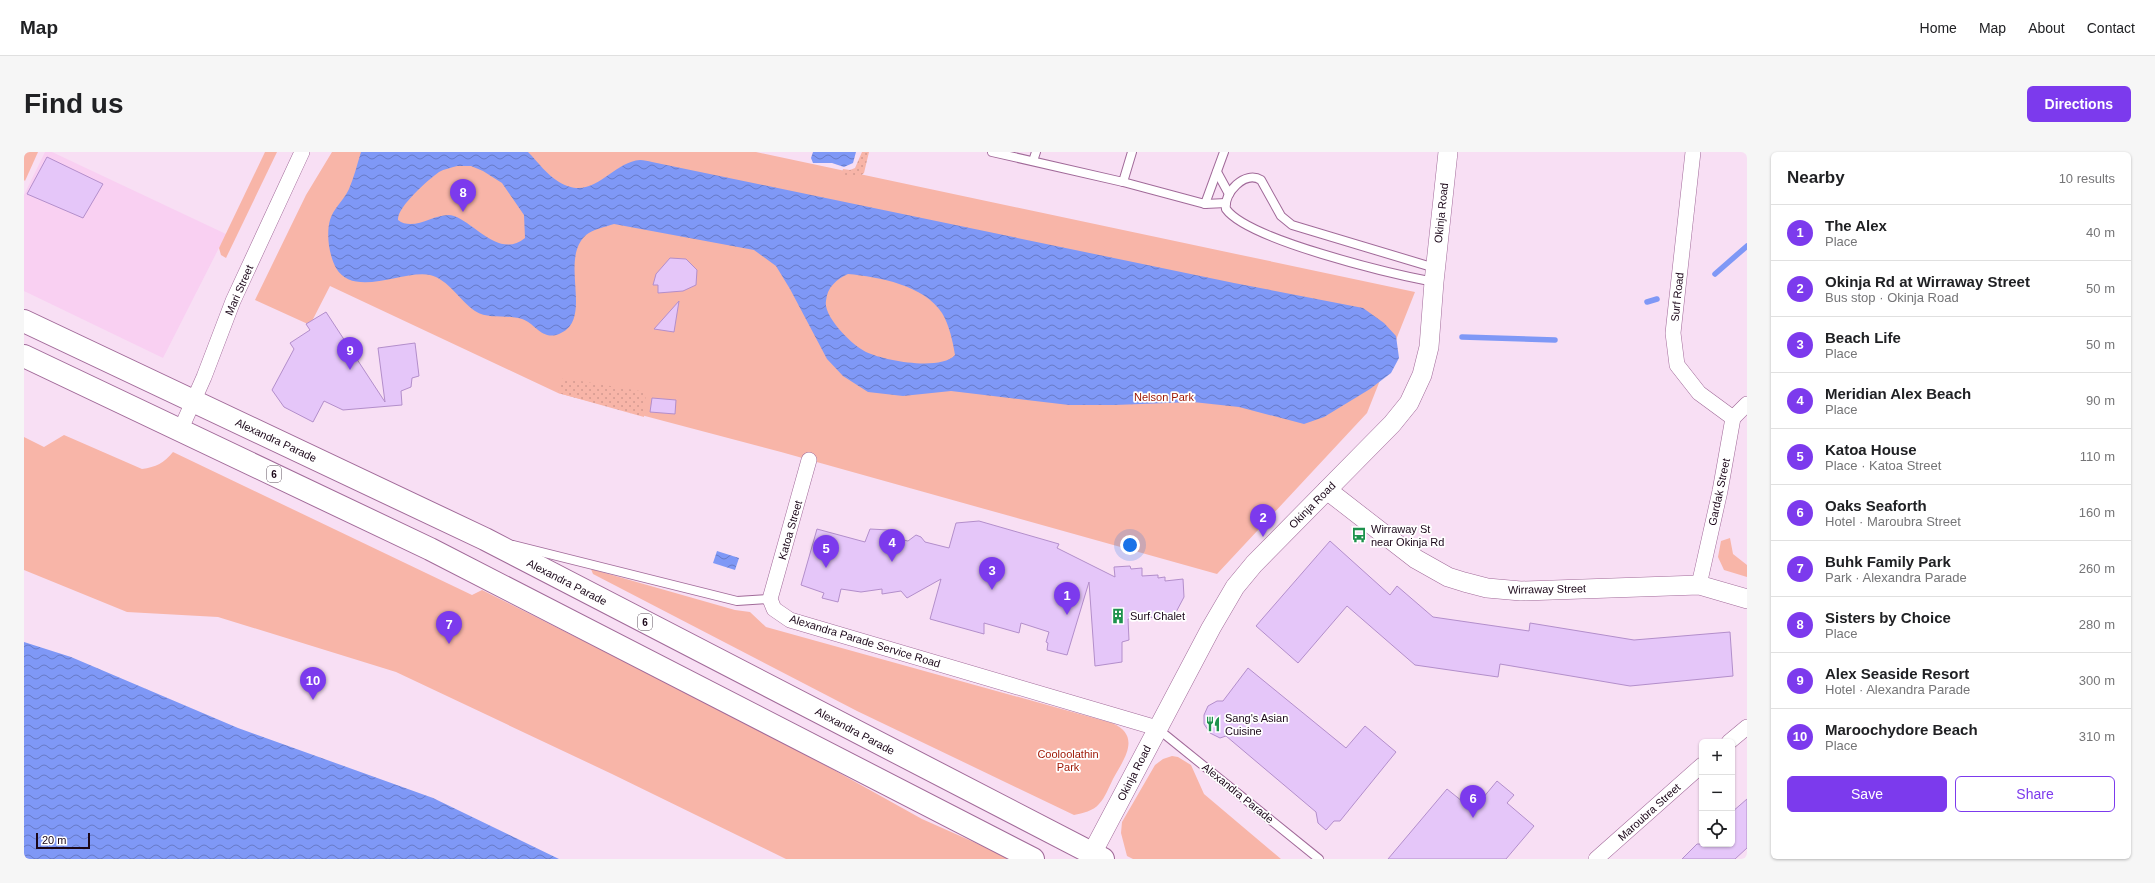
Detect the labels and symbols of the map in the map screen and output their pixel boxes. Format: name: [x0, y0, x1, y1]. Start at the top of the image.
pin: 8: [450, 179, 476, 212]
street label: Okinja Road: [1432, 182, 1450, 244]
street label: Mari Street: [223, 263, 255, 317]
street label: Surf Road: [1668, 272, 1686, 322]
pin: 9: [337, 337, 363, 370]
park label: Nelson Park: [1134, 391, 1194, 403]
street label: Alexandra Parade: [234, 416, 318, 464]
street label: Gardak Street: [1706, 457, 1732, 527]
road number: 6: [267, 466, 281, 482]
street label: Okinja Road: [1286, 479, 1338, 531]
street label: Katoa Street: [776, 499, 804, 561]
pin: 2: [1250, 504, 1276, 537]
place label: Wirraway St near Okinja Rd: [1371, 523, 1444, 548]
bus stop icon: Wirraway St near Okinja Rd: [1350, 526, 1368, 544]
pin: 4: [879, 529, 905, 562]
pin: 5: [813, 535, 839, 568]
your location: [1120, 535, 1140, 555]
street label: Alexandra Parade: [525, 557, 609, 607]
pin: 3: [979, 557, 1005, 590]
pin: 1: [1054, 582, 1080, 615]
street label: Wirraway Street: [1508, 582, 1586, 596]
building icon: Surf Chalet: [1109, 607, 1127, 625]
place label: Surf Chalet: [1130, 610, 1185, 622]
pin: 7: [436, 611, 462, 644]
street label: Alexandra Parade Service Road: [788, 612, 942, 670]
road number: 6: [638, 614, 652, 630]
pin: 10: [300, 667, 326, 700]
street label: Alexandra Parade: [813, 705, 897, 757]
place label: Sang's Asian Cuisine: [1225, 712, 1288, 737]
restaurant icon: Sang's Asian Cuisine: [1204, 715, 1222, 733]
street label: Okinja Road: [1115, 743, 1153, 803]
park label: Cooloolathin Park: [1037, 748, 1099, 773]
street label: Alexandra Parade: [1200, 761, 1276, 825]
street label: Maroubra Street: [1615, 781, 1683, 843]
pin: 6: [1460, 785, 1486, 818]
scale bar: [36, 831, 90, 850]

